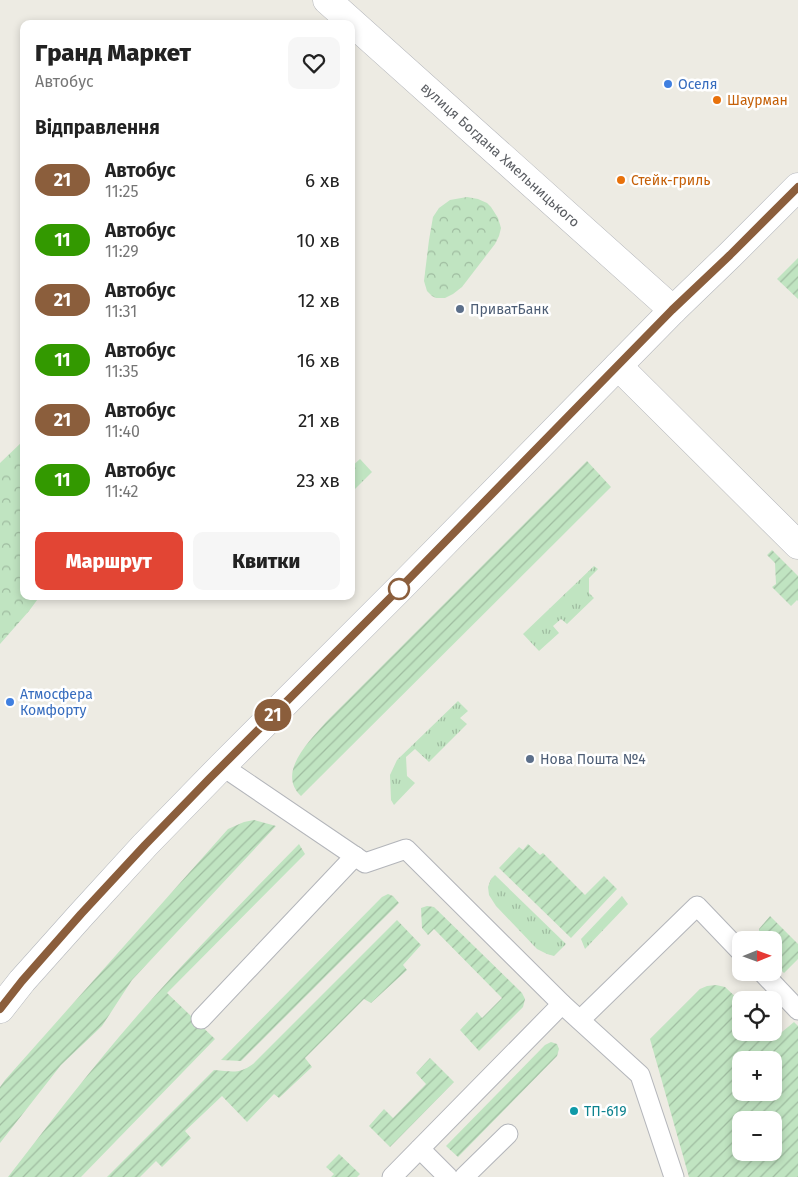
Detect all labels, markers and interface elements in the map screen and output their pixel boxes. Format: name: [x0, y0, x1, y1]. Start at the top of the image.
button: heart: [288, 37, 340, 89]
text: Гранд Маркет: [35, 39, 191, 67]
text: Автобус: [35, 72, 94, 91]
place label: Оселя: [678, 76, 717, 93]
marker: Оселя: [662, 78, 674, 90]
street label: вулиця Богдана Хмельницького: [417, 79, 583, 231]
place label: Шаурман: [727, 92, 788, 109]
marker: Шаурман: [711, 94, 723, 106]
text: Відправлення: [35, 116, 160, 139]
text: Автобус: [105, 159, 176, 182]
text: 21: [54, 169, 71, 191]
text: 6 хв: [305, 169, 340, 192]
place label: Стейк-гриль: [631, 172, 711, 189]
marker: Стейк-гриль: [615, 174, 627, 186]
text: 11:25: [105, 182, 138, 201]
text: Автобус: [105, 219, 176, 242]
text: 11: [54, 229, 71, 251]
text: 10 хв: [296, 229, 340, 252]
text: 11:29: [105, 242, 139, 261]
text: Автобус: [105, 279, 176, 302]
text: 21: [54, 289, 71, 311]
text: 12 хв: [297, 289, 340, 312]
place label: ПриватБанк: [470, 301, 550, 318]
text: 11:31: [105, 302, 137, 321]
marker: ПриватБанк: [454, 303, 466, 315]
text: Автобус: [105, 339, 176, 362]
text: 11: [54, 349, 71, 371]
text: 16 хв: [297, 349, 340, 372]
text: 11:35: [105, 362, 139, 381]
text: Автобус: [105, 399, 176, 422]
text: 21: [54, 409, 71, 431]
text: 21 хв: [298, 409, 340, 432]
text: 11:40: [105, 422, 140, 441]
text: Автобус: [105, 459, 176, 482]
text: 11: [54, 469, 71, 491]
text: 23 хв: [296, 469, 340, 492]
text: 11:42: [105, 482, 139, 501]
button: Маршрут: [35, 532, 183, 590]
button: Квитки: [193, 532, 340, 590]
unlabelled marker: [388, 578, 410, 600]
place label: Атмосфера Комфорту: [20, 686, 93, 719]
marker: Атмосфера Комфорту: [4, 696, 16, 708]
line badge: 21: [250, 699, 296, 731]
text: 21: [264, 704, 282, 726]
place label: Нова Пошта №4: [540, 751, 646, 768]
marker: Нова Пошта №4: [524, 753, 536, 765]
north arrow: [732, 931, 782, 981]
map controls: [732, 931, 782, 1161]
button: locate: [732, 991, 782, 1041]
button: +: [732, 1051, 782, 1101]
place label: ТП-619: [584, 1103, 627, 1120]
marker: ТП-619: [568, 1105, 580, 1117]
button: −: [732, 1111, 782, 1161]

